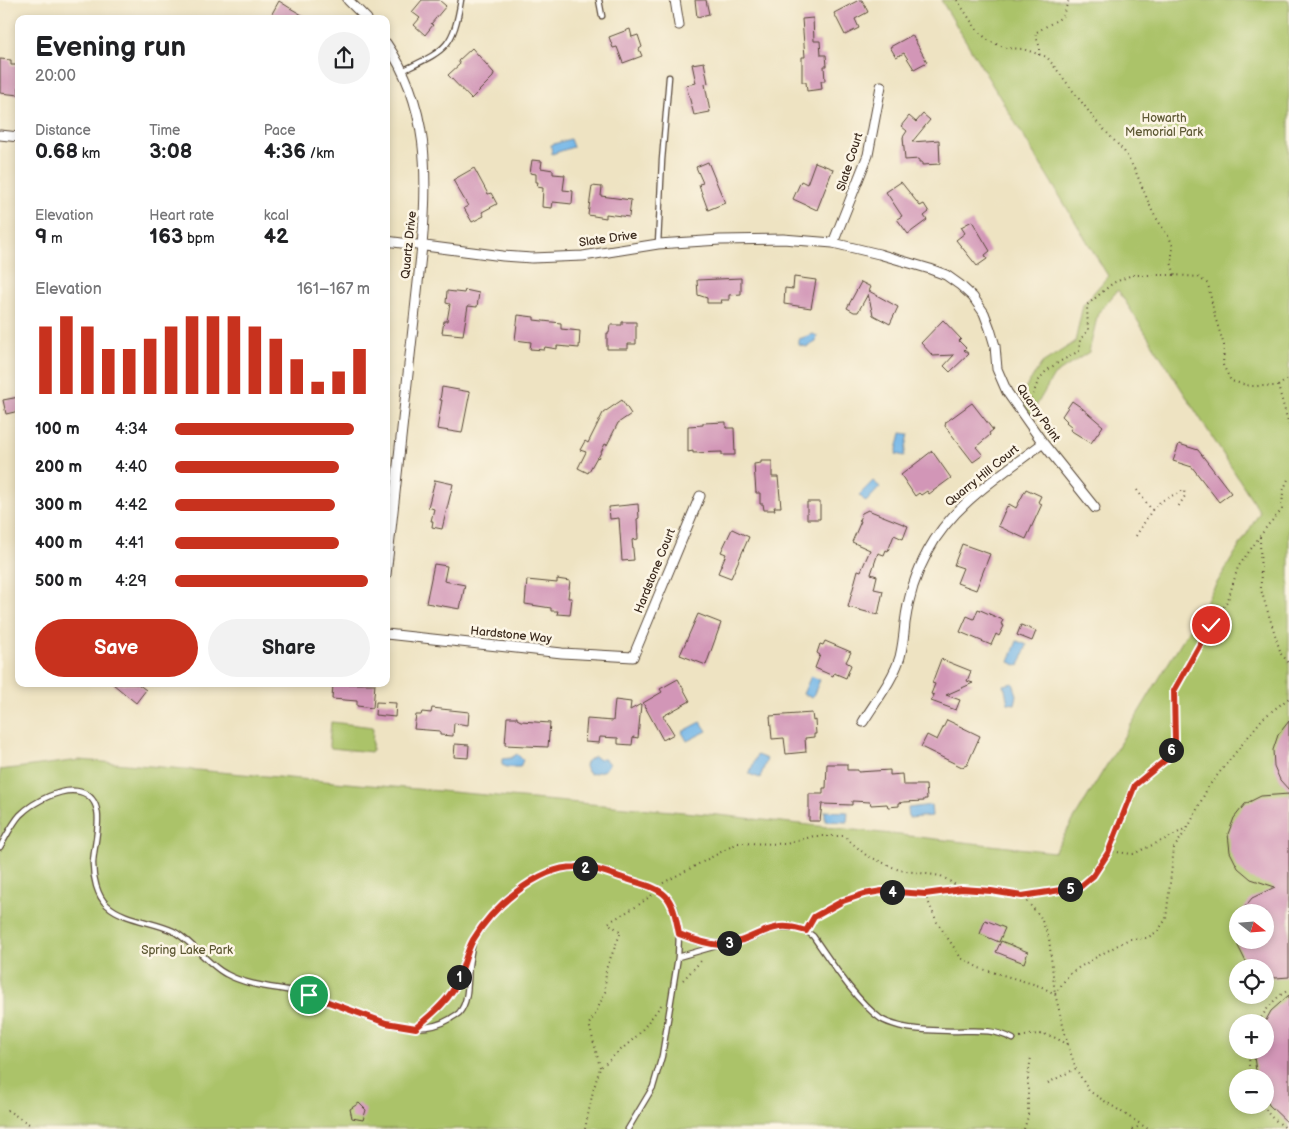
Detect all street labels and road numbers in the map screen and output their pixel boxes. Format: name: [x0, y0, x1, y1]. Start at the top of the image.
street label: Slate Court: [834, 131, 867, 193]
street label: Quartz Drive: [398, 210, 420, 280]
street label: Slate Drive: [578, 227, 638, 251]
street label: Quarry Point: [1013, 381, 1064, 445]
street label: Quarry Hill Court: [942, 442, 1022, 510]
street label: Hardstone Court: [631, 526, 679, 615]
street label: Hardstone Way: [470, 623, 553, 647]

